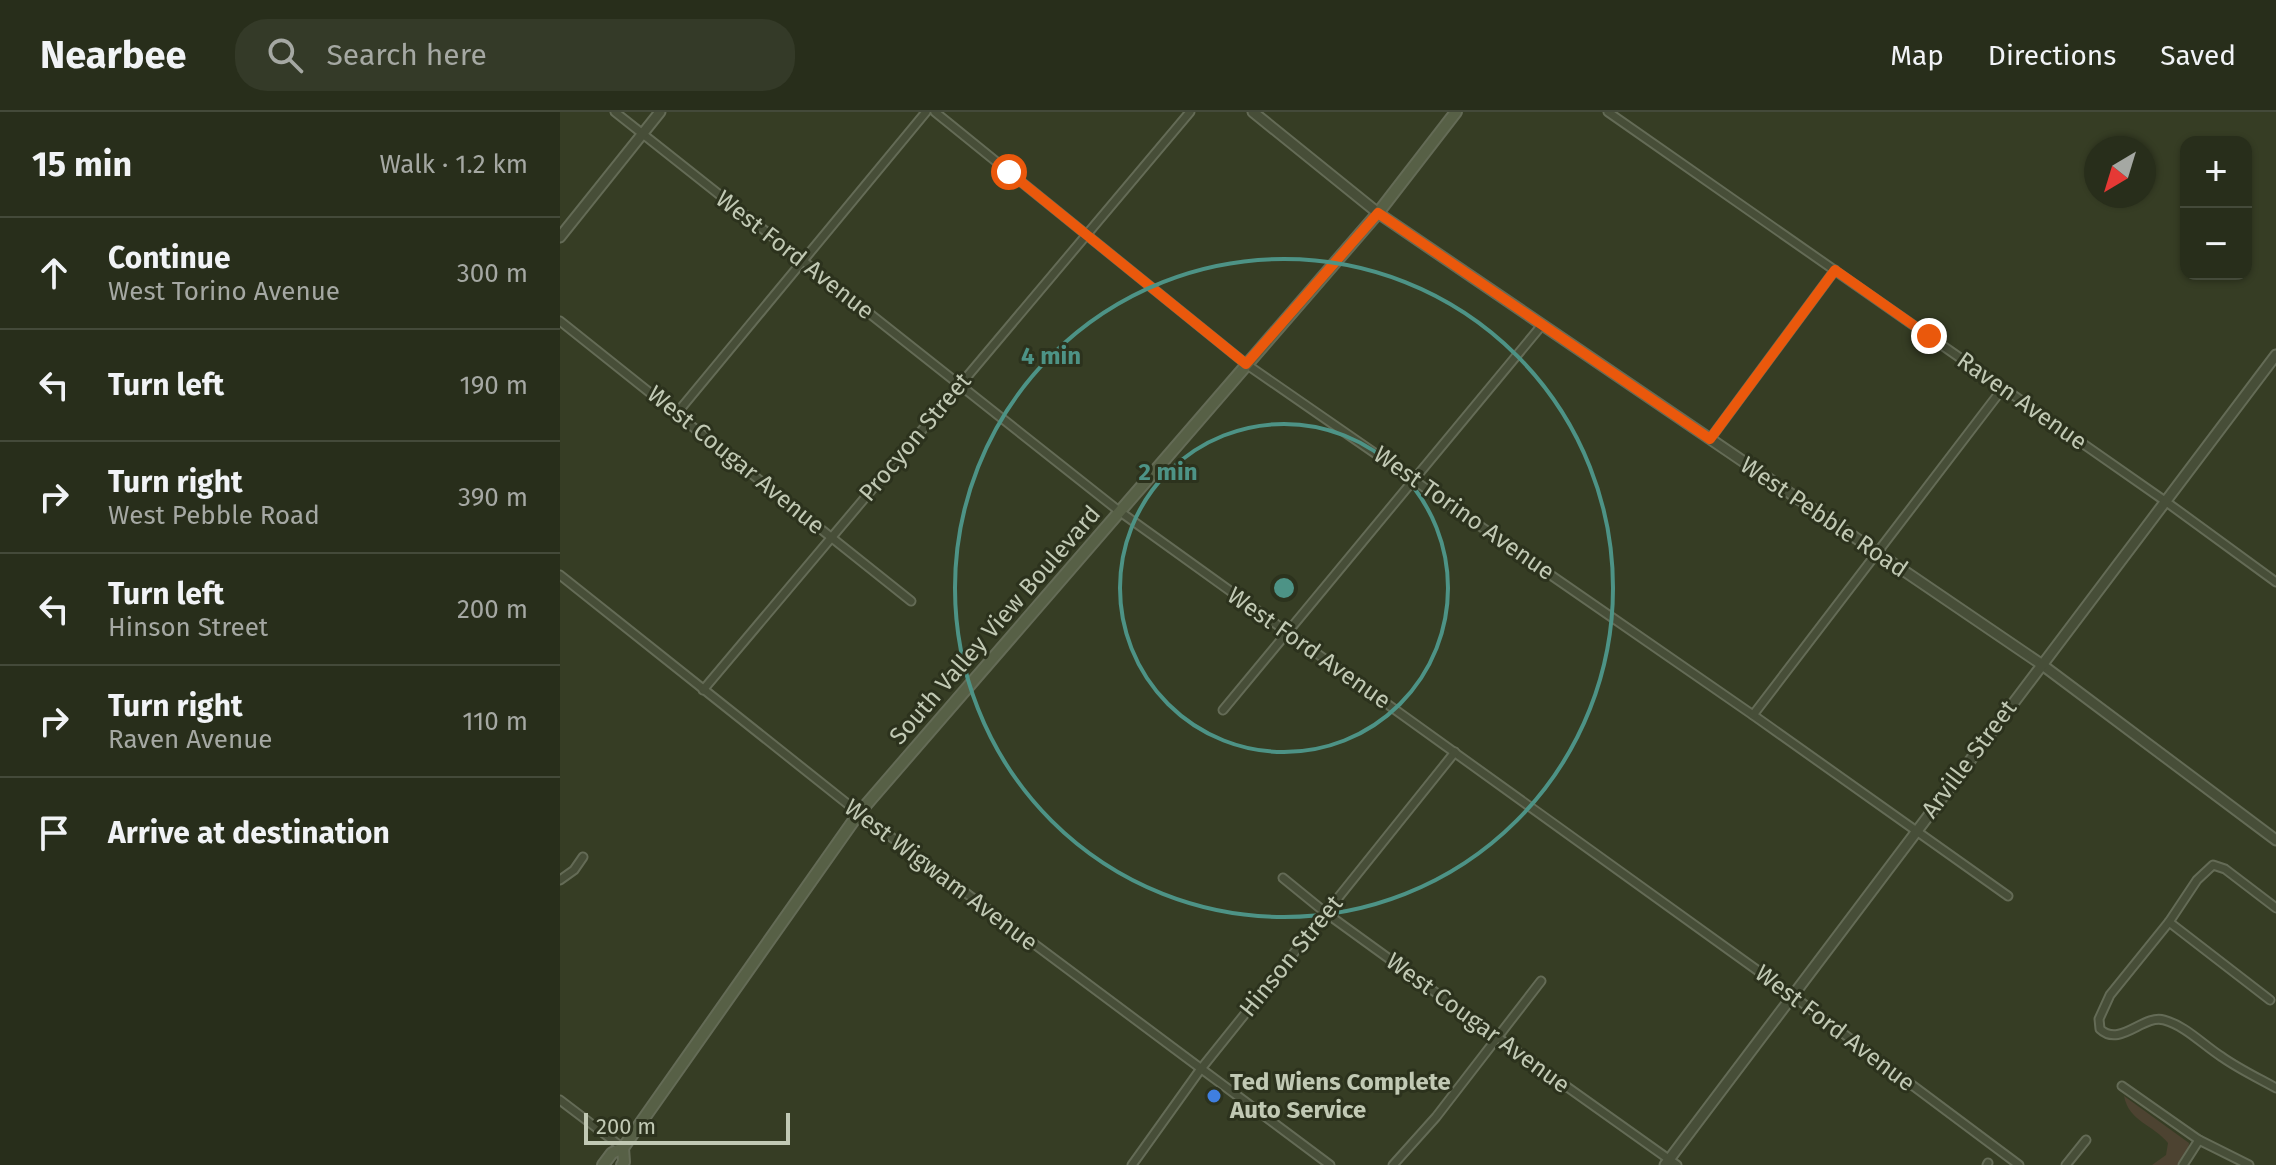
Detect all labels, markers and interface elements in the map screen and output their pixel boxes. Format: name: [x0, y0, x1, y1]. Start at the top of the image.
search box: [235, 19, 795, 91]
text: Nearbee: [40, 32, 187, 78]
icon: search: [263, 33, 307, 77]
text: Search here: [327, 37, 487, 73]
text: Map: [1890, 39, 1944, 72]
text: Directions: [1988, 39, 2116, 72]
text: Saved: [2160, 39, 2236, 72]
north arrow: [2084, 136, 2156, 208]
map controls: [2180, 136, 2252, 280]
button: +: [2180, 136, 2252, 208]
text: 15 min: [32, 144, 132, 185]
text: Walk · 1.2 km: [380, 149, 528, 180]
route start: [991, 154, 1027, 190]
street label: West Ford Avenue: [710, 185, 880, 325]
button: −: [2180, 208, 2252, 280]
text: Continue: [108, 240, 231, 276]
icon: ahead: [32, 251, 76, 295]
text: 300 m: [457, 258, 528, 289]
text: West Torino Avenue: [108, 276, 340, 307]
route end: [1911, 318, 1947, 354]
text: 4 min: [1021, 342, 1081, 370]
street label: Raven Avenue: [1952, 346, 2092, 456]
icon: left: [32, 363, 76, 407]
text: Turn left: [108, 367, 224, 403]
street label: Procyon Street: [853, 367, 977, 507]
text: 190 m: [459, 370, 528, 401]
street label: West Cougar Avenue: [642, 380, 830, 540]
street label: West Torino Avenue: [1368, 440, 1560, 586]
street label: West Pebble Road: [1735, 451, 1913, 583]
text: 2 min: [1139, 458, 1198, 486]
text: Turn right: [108, 464, 243, 500]
icon: right: [32, 475, 76, 519]
text: 390 m: [458, 482, 528, 513]
text: West Pebble Road: [108, 500, 320, 531]
street label: South Valley View Boulevard: [884, 500, 1106, 750]
centre of rings: [1270, 574, 1298, 602]
text: Turn left: [108, 576, 224, 612]
street label: West Ford Avenue: [1222, 581, 1396, 715]
icon: left: [32, 587, 76, 631]
text: 200 m: [457, 594, 528, 625]
text: Hinson Street: [108, 612, 268, 643]
text: Turn right: [108, 688, 243, 724]
street label: Arville Street: [1916, 694, 2023, 823]
icon: right: [32, 699, 76, 743]
text: 110 m: [462, 706, 528, 737]
text: Raven Avenue: [108, 724, 273, 755]
street label: West Wigwam Avenue: [839, 793, 1043, 957]
icon: arrive: [32, 811, 76, 855]
text: Arrive at destination: [108, 815, 390, 851]
street label: Hinson Street: [1234, 889, 1349, 1022]
street label: West Cougar Avenue: [1381, 947, 1575, 1099]
street label: West Ford Avenue: [1750, 959, 1920, 1097]
place label: Ted Wiens Complete Auto Service: [1229, 1068, 1451, 1124]
marker: Ted Wiens Complete Auto Service: [1205, 1087, 1223, 1105]
scale bar: [584, 1109, 790, 1145]
text: 200 m: [596, 1113, 656, 1140]

